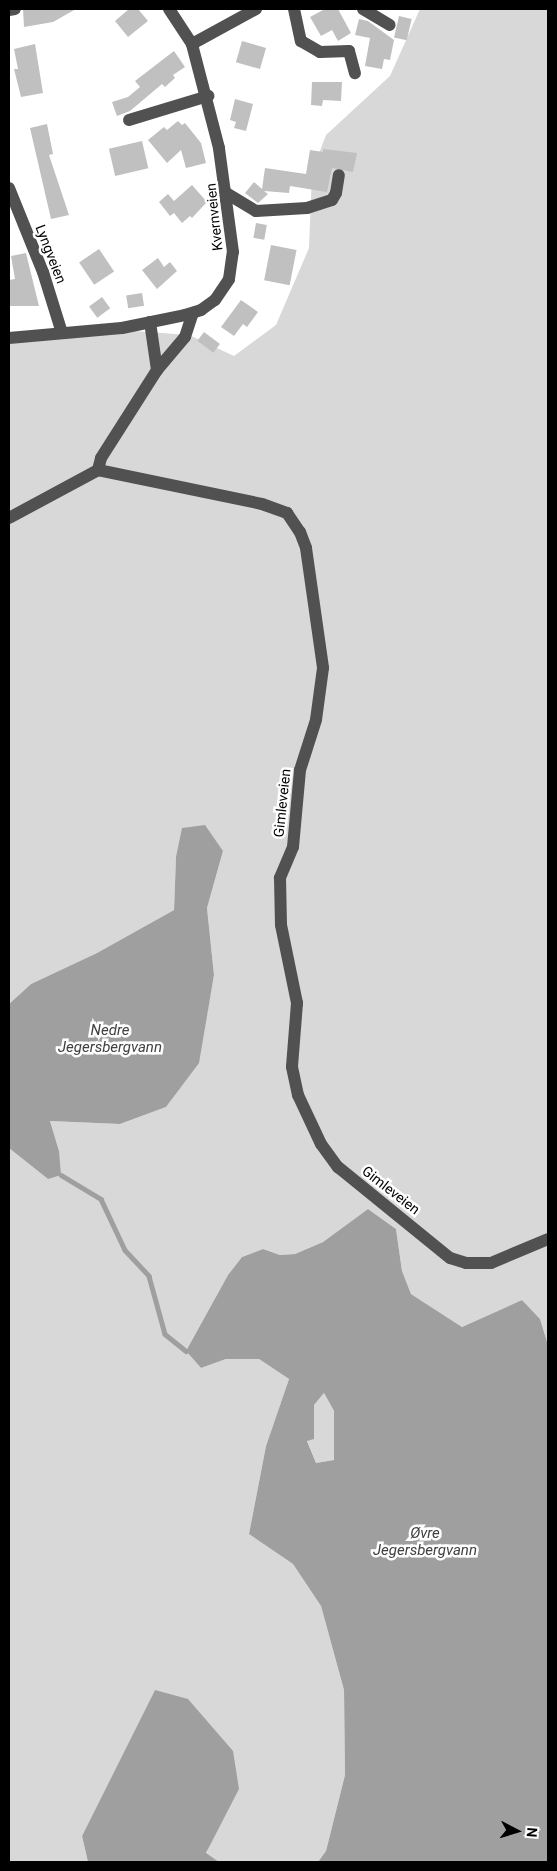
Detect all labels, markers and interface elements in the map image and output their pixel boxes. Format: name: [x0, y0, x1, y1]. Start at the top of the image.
street label: Kvernveien: [202, 182, 226, 252]
street label: Lyngveien: [32, 222, 70, 286]
street label: Gimleveien: [270, 768, 294, 838]
water label: Nedre Jegersbergvann: [58, 1021, 162, 1056]
street label: Gimleveien: [359, 1162, 423, 1218]
water label: Øvre Jegersbergvann: [373, 1524, 477, 1559]
north arrow: [492, 1806, 542, 1856]
text: N: [524, 1827, 540, 1838]

